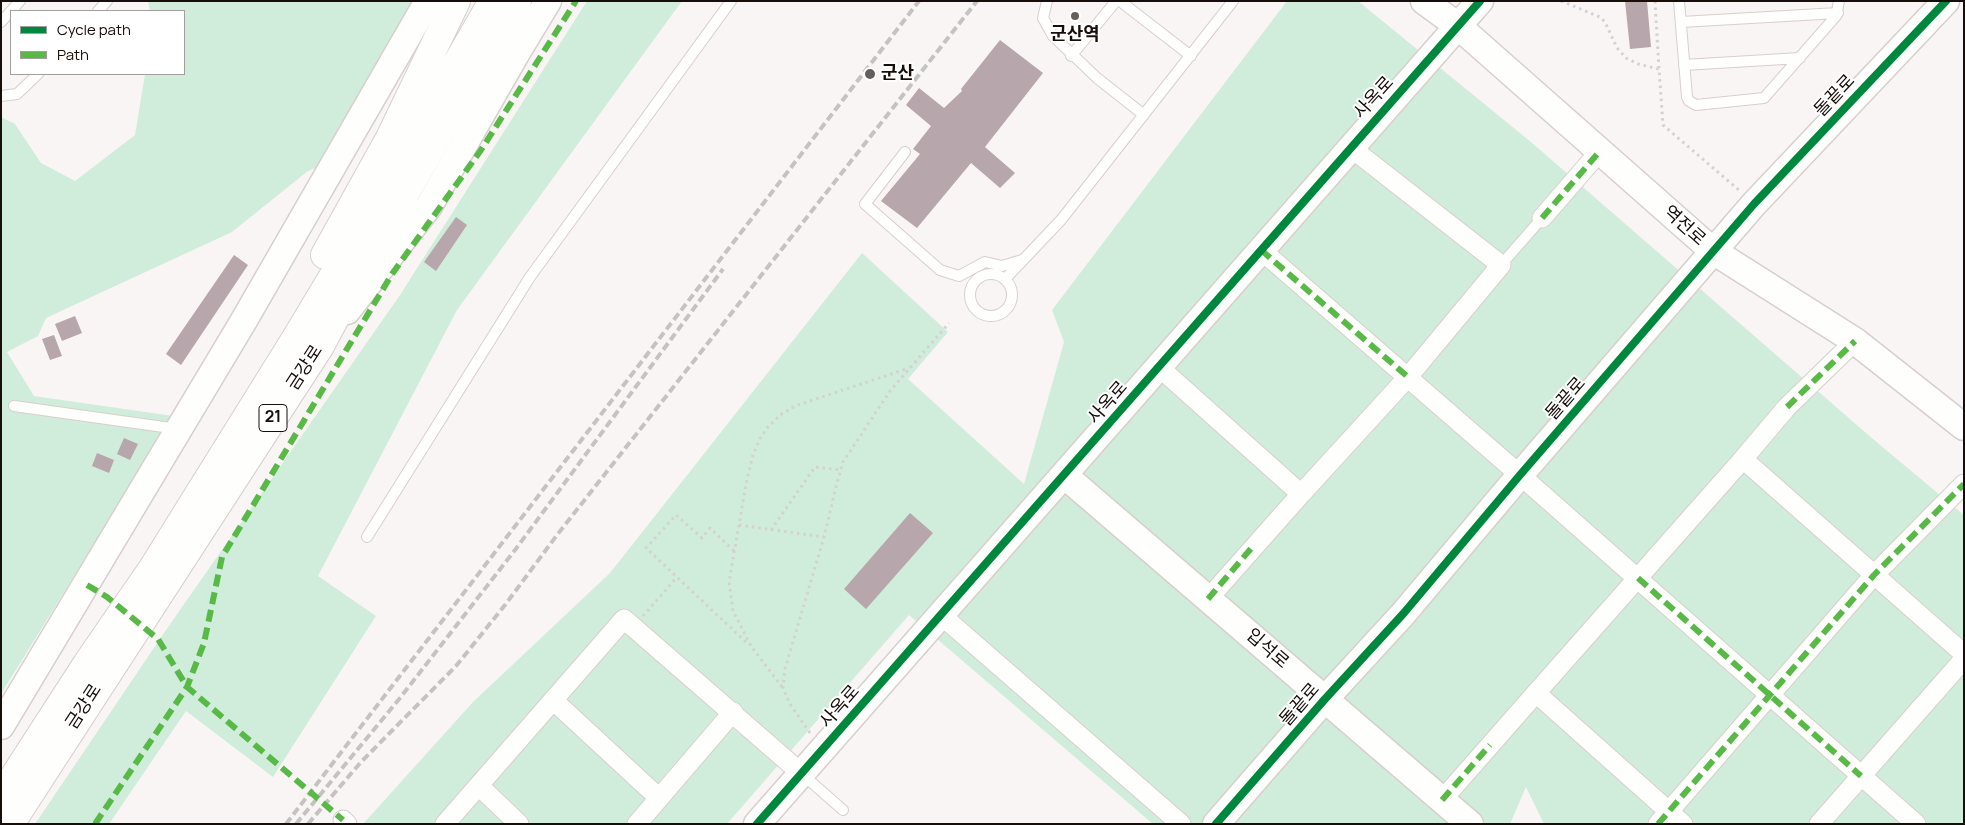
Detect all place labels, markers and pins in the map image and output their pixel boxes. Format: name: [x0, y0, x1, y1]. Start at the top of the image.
marker: 군산역: [1069, 10, 1081, 22]
place label: 군산역: [1050, 24, 1100, 46]
place label: 군산: [881, 63, 914, 85]
marker: 군산: [863, 67, 877, 81]

